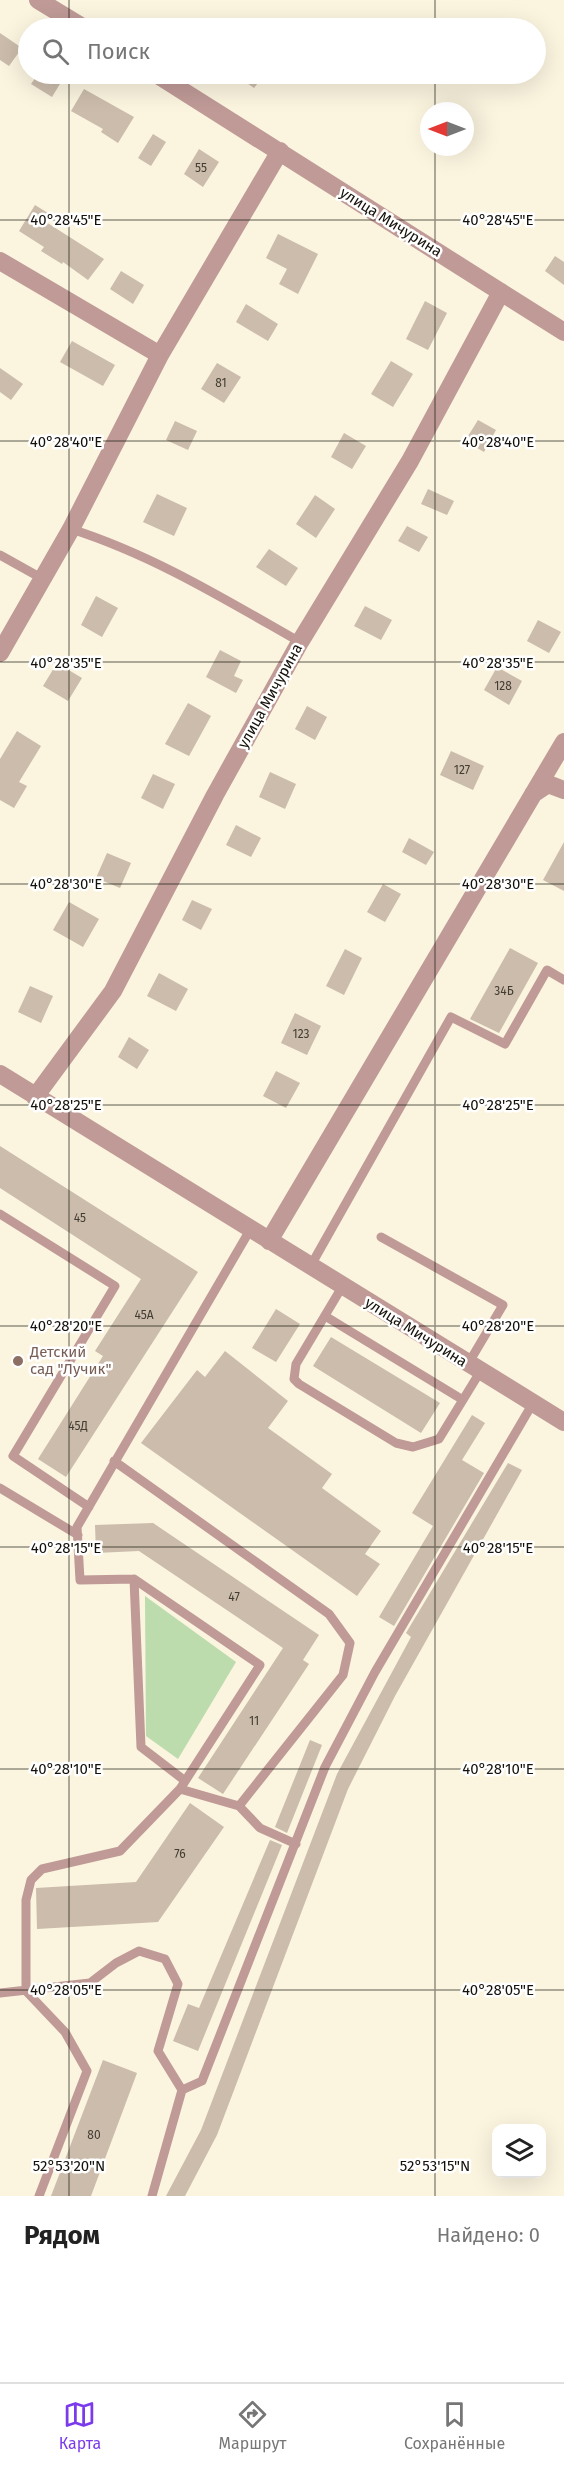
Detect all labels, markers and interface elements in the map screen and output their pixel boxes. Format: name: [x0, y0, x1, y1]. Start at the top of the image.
search box: [18, 18, 546, 84]
icon: search: [39, 35, 72, 68]
text: Поиск: [87, 38, 150, 65]
north arrow: [420, 102, 474, 156]
house number: 55: [195, 161, 207, 175]
street label: улица Мичурина: [337, 183, 445, 261]
text: 40°28'45"E: [30, 211, 102, 229]
text: 40°28'45"E: [462, 211, 534, 229]
house number: 81: [215, 376, 227, 390]
text: 40°28'40"E: [30, 433, 102, 451]
text: 40°28'40"E: [462, 433, 534, 451]
street label: улица Мичурина: [234, 640, 306, 752]
text: 40°28'35"E: [30, 654, 102, 672]
text: 40°28'35"E: [462, 654, 534, 672]
house number: 128: [494, 679, 512, 693]
house number: 127: [454, 763, 470, 777]
text: 40°28'30"E: [30, 875, 102, 893]
text: 40°28'30"E: [462, 875, 534, 893]
house number: 34Б: [494, 984, 514, 998]
house number: 123: [292, 1027, 310, 1041]
text: 40°28'25"E: [30, 1096, 102, 1114]
text: 40°28'25"E: [462, 1096, 534, 1114]
house number: 45: [74, 1211, 86, 1225]
street label: улица Мичурина: [362, 1293, 470, 1371]
house number: 45А: [134, 1308, 154, 1322]
text: 40°28'20"E: [30, 1317, 102, 1335]
text: 40°28'20"E: [462, 1317, 534, 1335]
place label: Детский сад "Лучик": [29, 1343, 111, 1378]
marker: Детский сад "Лучик": [11, 1354, 25, 1368]
house number: 45Д: [68, 1419, 88, 1433]
text: 40°28'15"E: [31, 1539, 101, 1557]
text: 40°28'15"E: [463, 1539, 533, 1557]
house number: 47: [228, 1590, 240, 1604]
house number: 11: [249, 1714, 259, 1728]
text: 40°28'10"E: [30, 1760, 102, 1778]
text: 40°28'10"E: [462, 1760, 534, 1778]
house number: 76: [174, 1847, 186, 1861]
text: 40°28'05"E: [30, 1981, 102, 1999]
text: 40°28'05"E: [462, 1981, 534, 1999]
map controls: [492, 2124, 546, 2178]
button: layers: [492, 2124, 546, 2178]
house number: 80: [87, 2128, 101, 2142]
text: 52°53'20"N: [33, 2157, 105, 2175]
text: 52°53'15"N: [400, 2157, 470, 2175]
text: Рядом: [24, 2220, 100, 2251]
text: Найдено: 0: [437, 2223, 540, 2247]
tab: Карта: [59, 2398, 101, 2453]
tab: Маршрут: [219, 2398, 287, 2453]
tab: Сохранённые: [404, 2398, 505, 2453]

